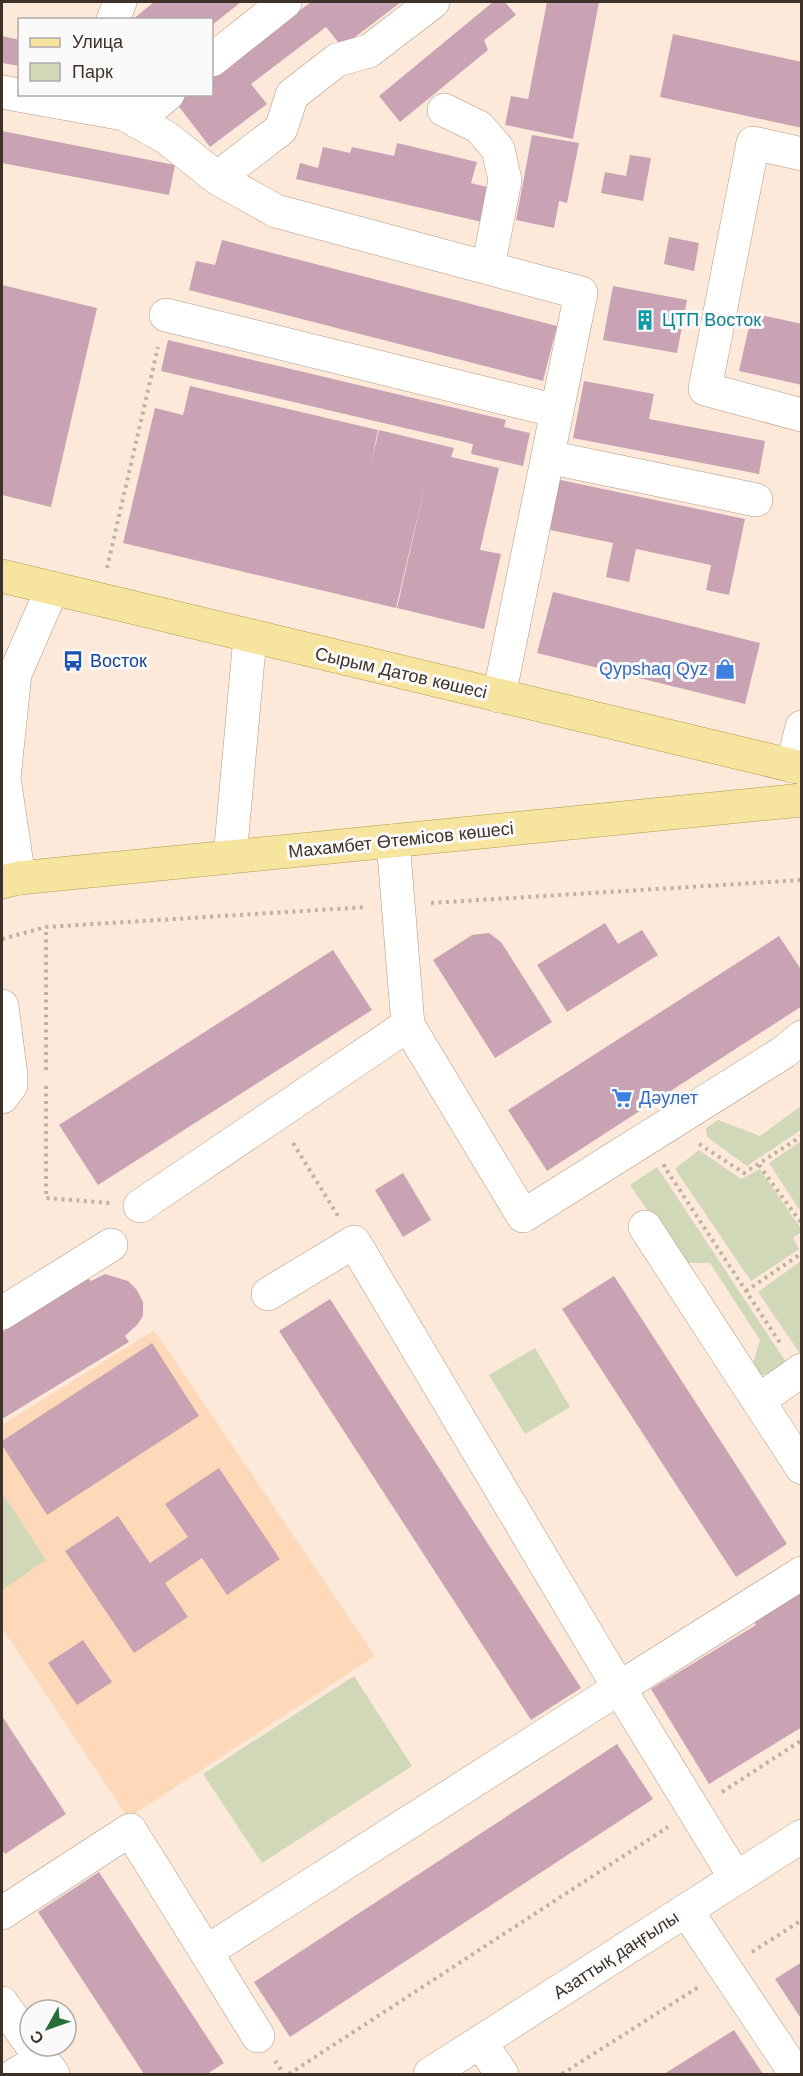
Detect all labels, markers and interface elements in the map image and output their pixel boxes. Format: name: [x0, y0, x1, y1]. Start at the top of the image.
legend: [18, 18, 213, 96]
text: Улица: [72, 32, 124, 52]
text: Парк: [72, 62, 113, 82]
building icon: ЦТП Восток: [633, 308, 657, 332]
place label: ЦТП Восток: [662, 310, 761, 330]
street label: Сырым Датов көшесі: [313, 643, 489, 703]
bus stop icon: Восток: [61, 649, 85, 673]
place label: Восток: [90, 651, 147, 671]
shop icon: Qypshaq Qyz: [713, 657, 737, 681]
place label: Qypshaq Qyz: [599, 659, 708, 679]
street label: Махамбет Өтемісов көшесі: [287, 818, 515, 862]
supermarket icon: Дәулет: [610, 1086, 634, 1110]
place label: Дәулет: [639, 1088, 698, 1108]
street label: Азаттық даңғылы: [550, 1907, 682, 2003]
north arrow: [18, 1998, 78, 2058]
text: С: [26, 2027, 47, 2047]

